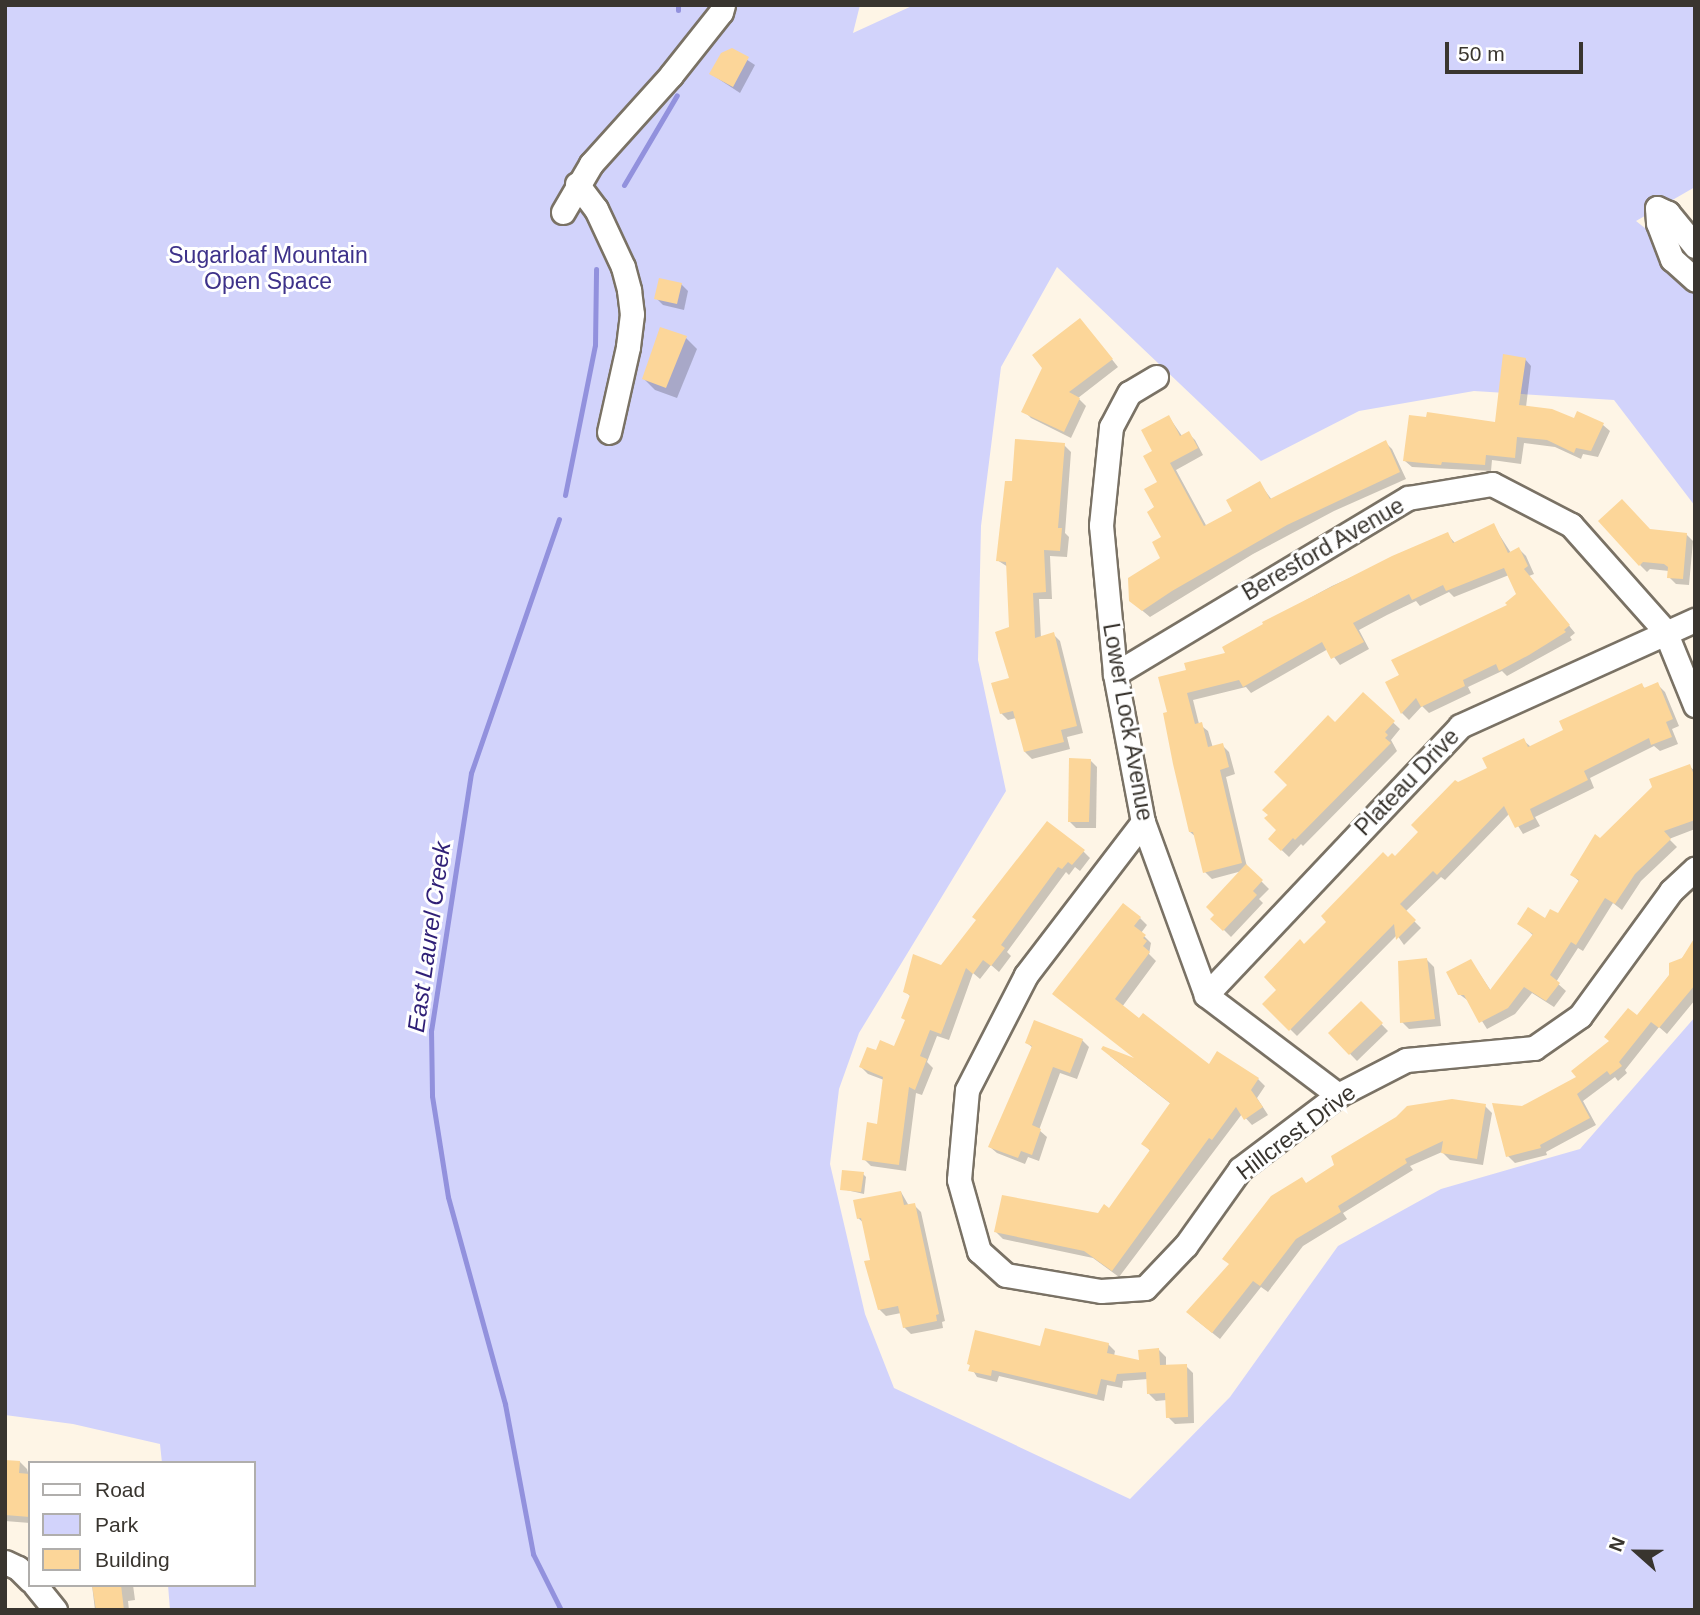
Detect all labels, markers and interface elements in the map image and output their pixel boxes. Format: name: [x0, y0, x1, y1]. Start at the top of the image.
scale bar: [1448, 28, 1586, 72]
text: 50 m: [1458, 42, 1505, 65]
park label: Sugarloaf Mountain Open Space: [168, 241, 368, 295]
street label: Beresford Avenue: [1237, 491, 1409, 607]
street label: Lower Lock Avenue: [1097, 620, 1159, 824]
street label: Plateau Drive: [1349, 723, 1465, 841]
water label: East Laurel Creek: [401, 840, 457, 1034]
street label: Hillcrest Drive: [1231, 1078, 1361, 1186]
legend: [28, 1461, 256, 1587]
text: Road: [95, 1478, 145, 1501]
text: Park: [95, 1513, 138, 1536]
north arrow: [1602, 1517, 1672, 1587]
text: N: [1605, 1534, 1629, 1554]
text: Building: [95, 1548, 170, 1571]

